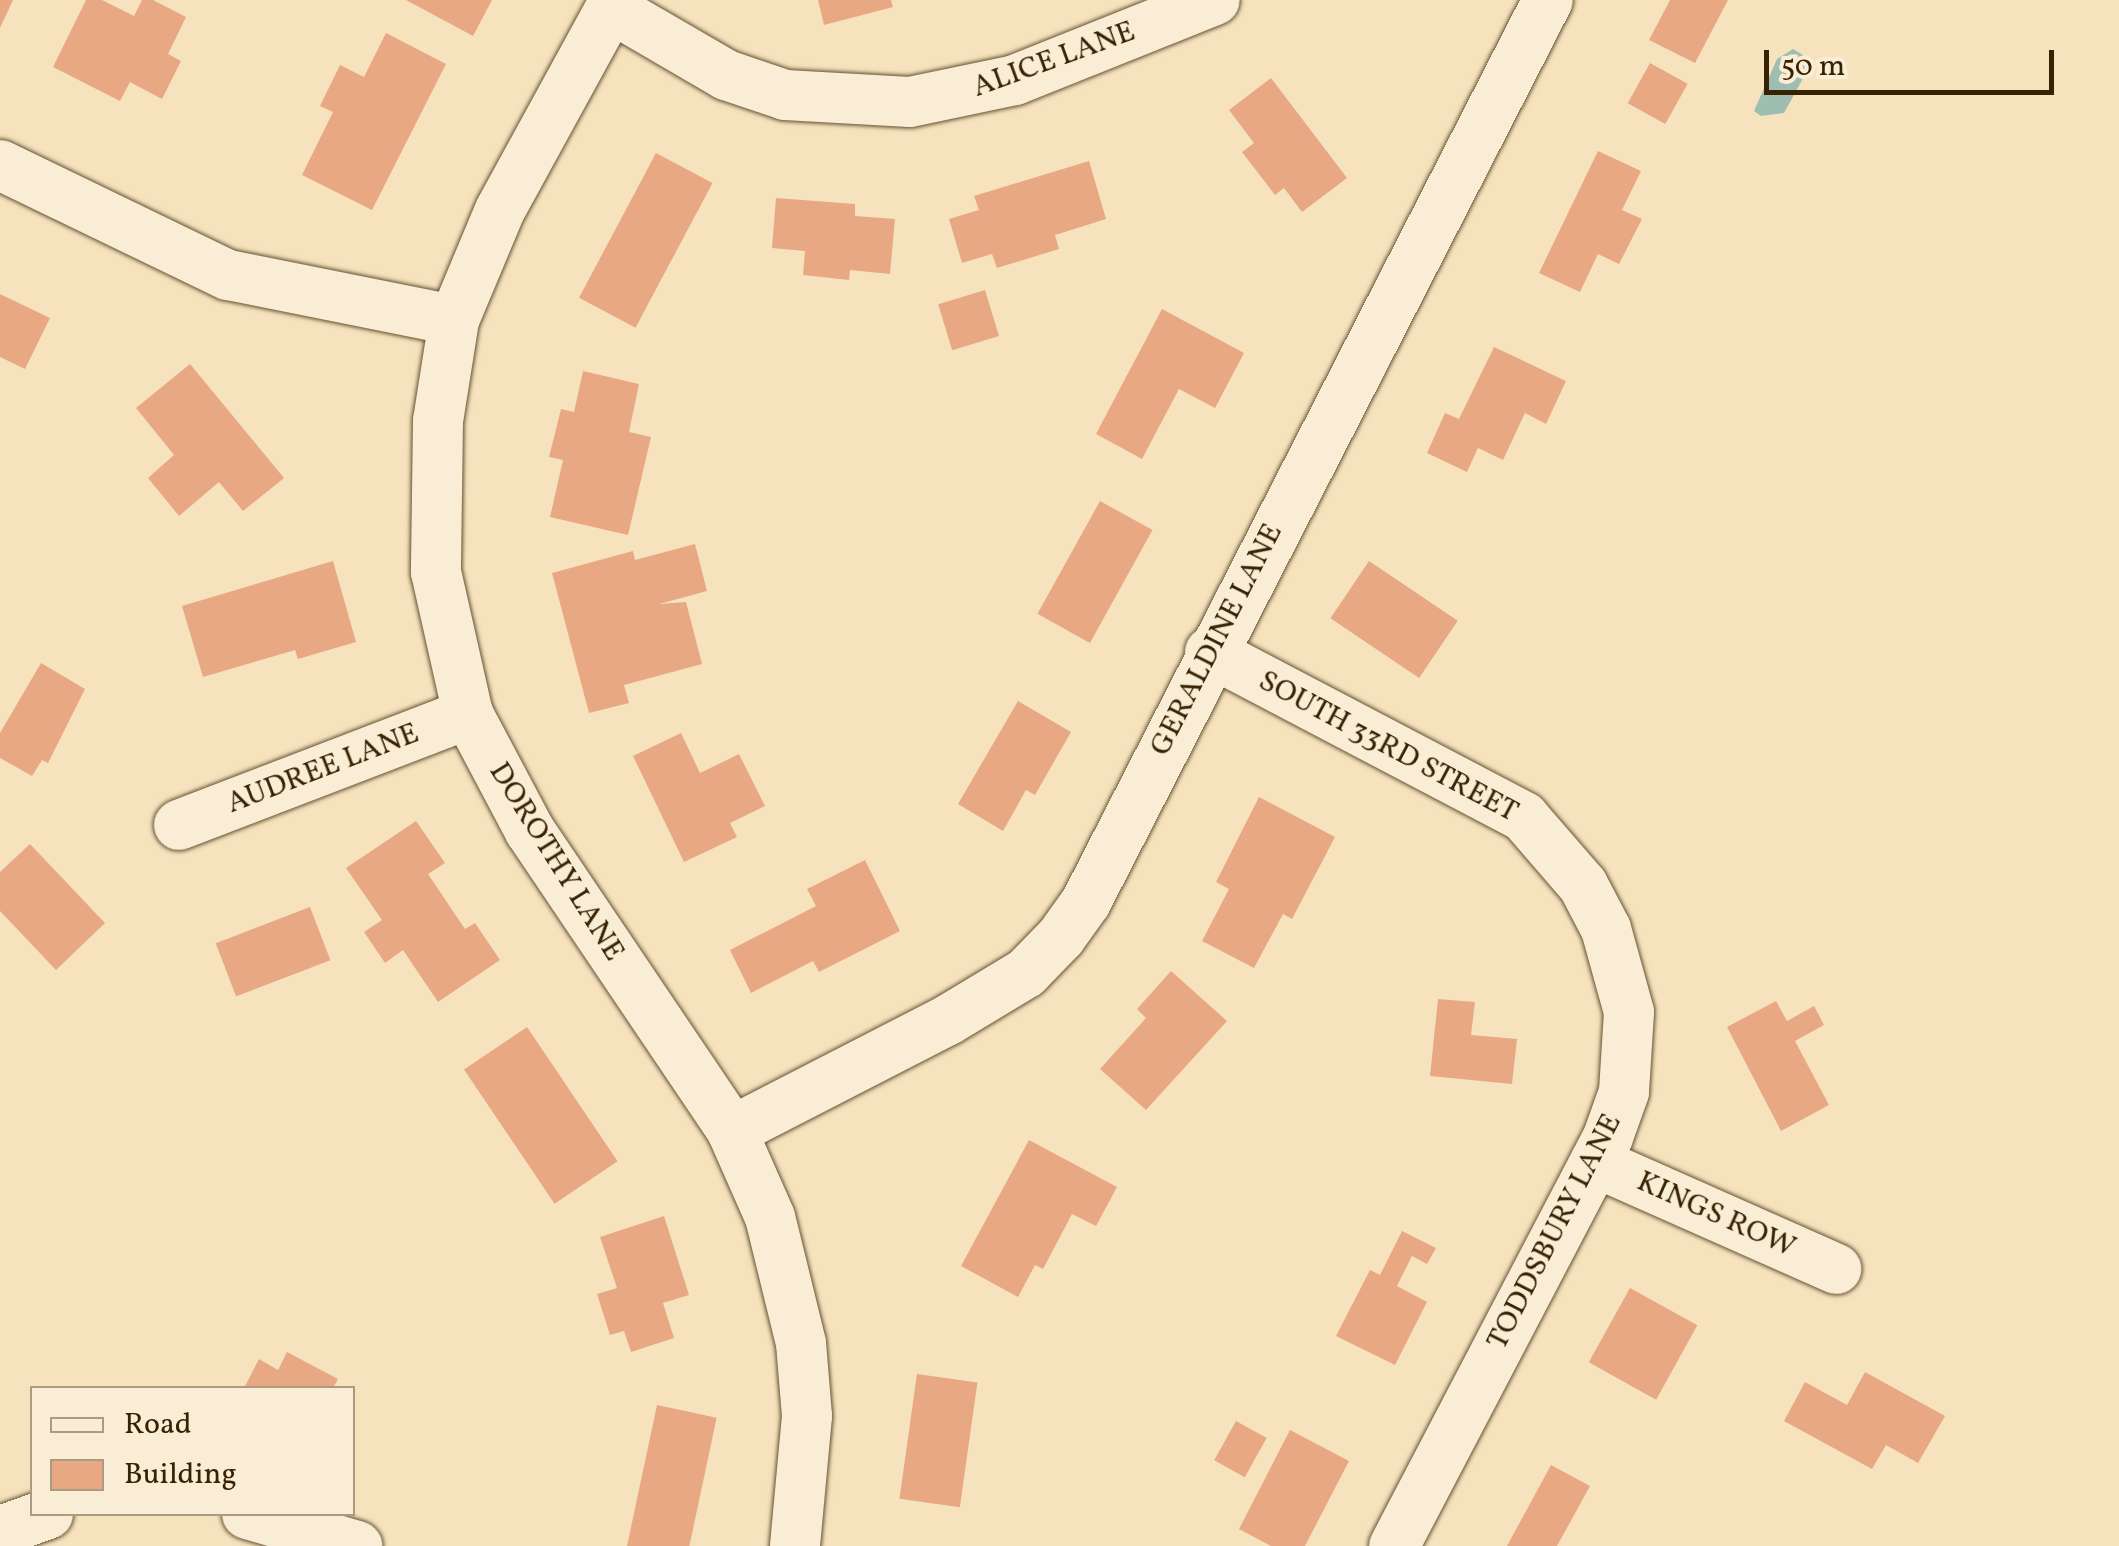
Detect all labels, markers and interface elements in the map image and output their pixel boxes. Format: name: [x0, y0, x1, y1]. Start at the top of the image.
street label: ALICE LANE: [968, 14, 1140, 106]
scale bar: [1769, 30, 2059, 92]
text: 50 m: [1781, 46, 1845, 88]
street label: GERALDINE LANE: [1143, 518, 1291, 762]
street label: SOUTH 33RD STREET: [1252, 663, 1524, 831]
street label: AUDREE LANE: [222, 716, 424, 822]
street label: DOROTHY LANE: [480, 756, 632, 968]
street label: TODDSBURY LANE: [1480, 1108, 1630, 1356]
street label: KINGS ROW: [1631, 1164, 1801, 1266]
legend: [30, 1386, 355, 1516]
text: Road: [124, 1404, 192, 1446]
text: Building: [124, 1454, 237, 1496]

